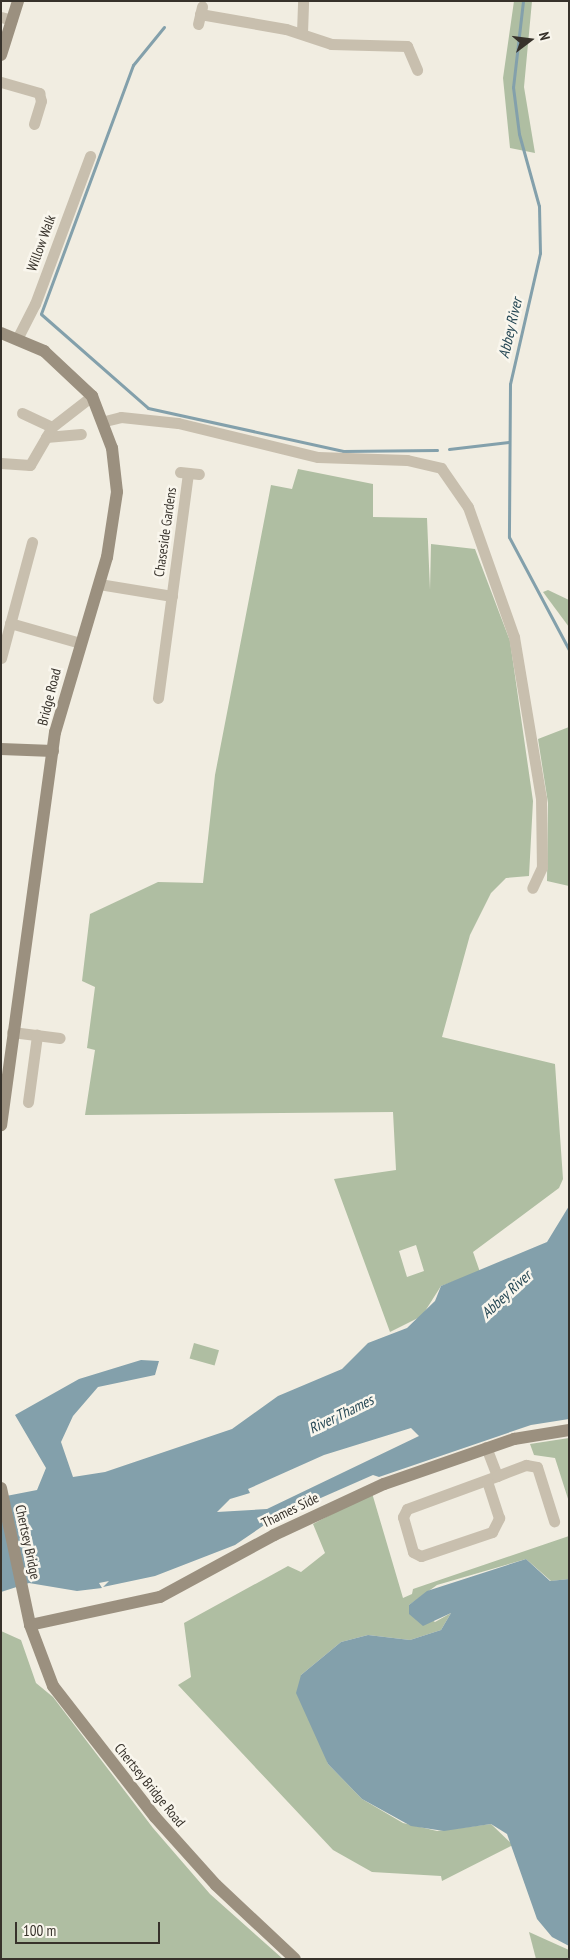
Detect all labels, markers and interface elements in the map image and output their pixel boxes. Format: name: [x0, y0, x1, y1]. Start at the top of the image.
north arrow: [505, 15, 555, 65]
text: N: [535, 30, 554, 42]
street label: Willow Walk: [23, 212, 59, 274]
water label: Abbey River: [494, 296, 526, 360]
street label: Chaseside Gardens: [150, 486, 180, 578]
street label: Bridge Road: [34, 667, 64, 727]
water label: Abbey River: [477, 1266, 535, 1322]
water label: River Thames: [306, 1391, 376, 1437]
street label: Thames Side: [259, 1489, 321, 1531]
street label: Chertsey Bridge: [12, 1503, 44, 1581]
street label: Chertsey Bridge Road: [111, 1740, 189, 1830]
scale bar: [18, 1912, 162, 1944]
text: 100 m: [23, 1921, 56, 1940]

